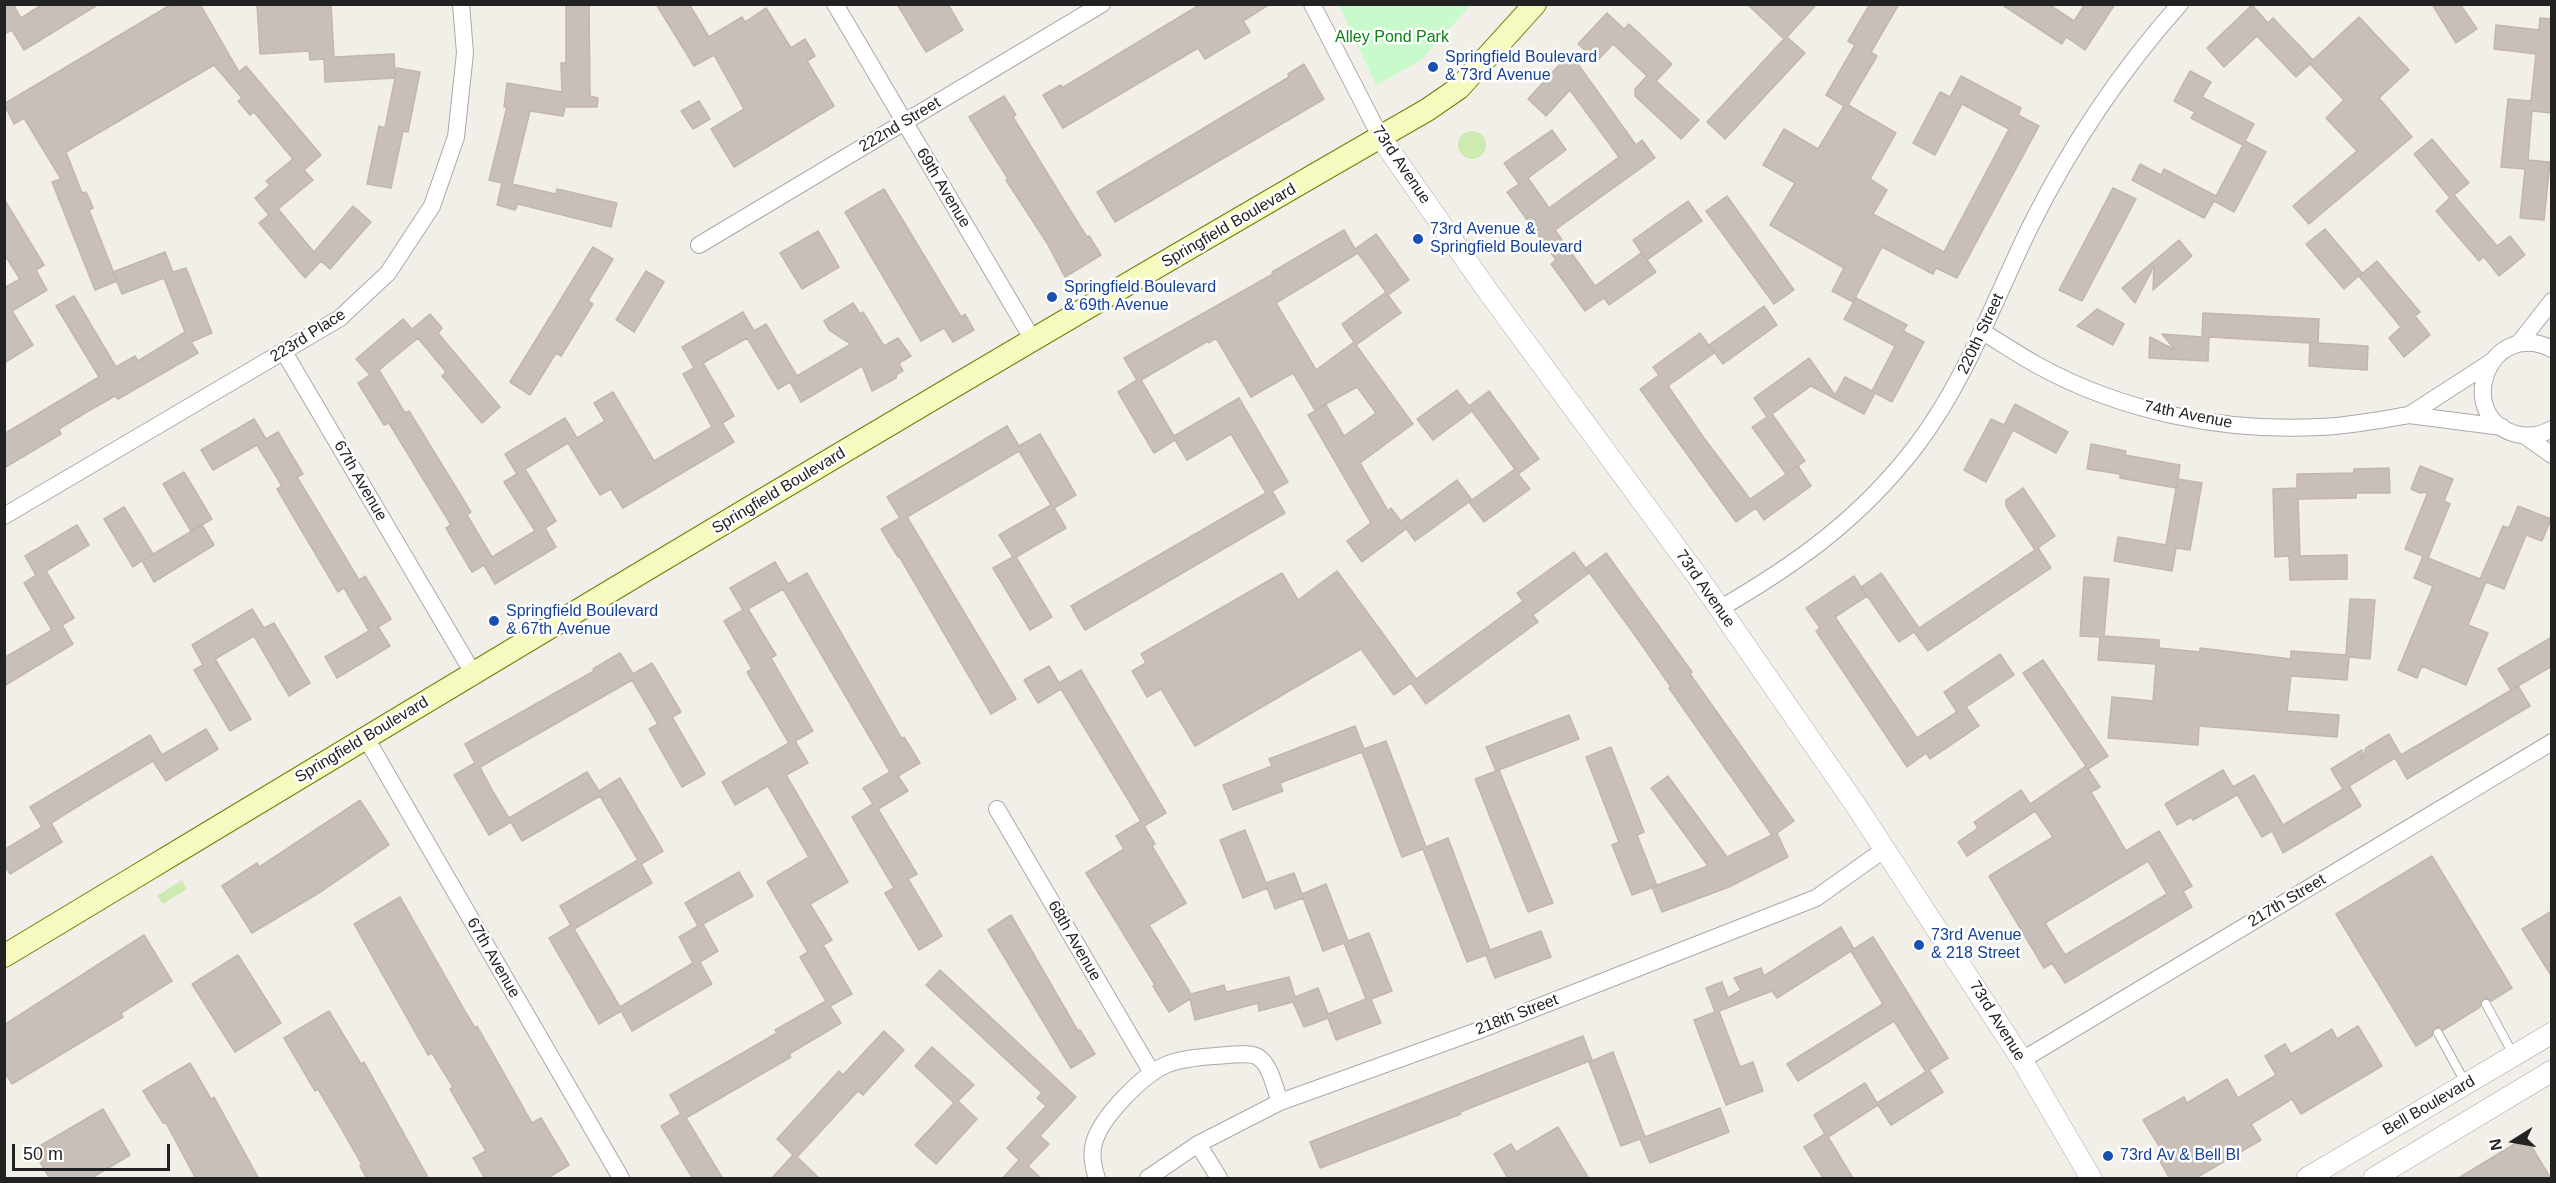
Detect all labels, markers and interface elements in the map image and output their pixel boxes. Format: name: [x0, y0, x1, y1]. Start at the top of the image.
park label: Alley Pond Park: [1335, 28, 1449, 48]
place label: Springfield Boulevard & 73rd Avenue: [1445, 48, 1597, 86]
marker: Springfield Boulevard & 73rd Avenue: [1426, 60, 1440, 74]
street label: 222nd Street: [856, 93, 944, 157]
street label: 73rd Avenue: [1368, 122, 1434, 208]
street label: 69th Avenue: [912, 145, 974, 231]
street label: Springfield Boulevard: [1158, 180, 1300, 272]
place label: 73rd Avenue & Springfield Boulevard: [1430, 220, 1582, 258]
marker: 73rd Avenue & Springfield Boulevard: [1411, 232, 1425, 246]
place label: Springfield Boulevard & 69th Avenue: [1064, 278, 1216, 316]
marker: Springfield Boulevard & 69th Avenue: [1045, 290, 1059, 304]
street label: 220th Street: [1954, 290, 2008, 378]
street label: 223rd Place: [267, 305, 349, 367]
street label: 74th Avenue: [2142, 397, 2234, 433]
street label: 67th Avenue: [329, 437, 391, 525]
street label: Springfield Boulevard: [709, 444, 849, 538]
street label: 73rd Avenue: [1671, 546, 1739, 632]
place label: Springfield Boulevard & 67th Avenue: [506, 602, 658, 640]
marker: Springfield Boulevard & 67th Avenue: [487, 614, 501, 628]
street label: Springfield Boulevard: [292, 693, 432, 787]
street label: 217th Street: [2245, 870, 2329, 932]
street label: 68th Avenue: [1043, 897, 1105, 985]
street label: 67th Avenue: [462, 914, 524, 1002]
place label: 73rd Avenue & 218 Street: [1931, 926, 2021, 964]
marker: 73rd Avenue & 218 Street: [1912, 938, 1926, 952]
street label: 73rd Avenue: [1965, 978, 2029, 1064]
street label: 218th Street: [1473, 990, 1561, 1040]
street label: Bell Boulevard: [2380, 1072, 2478, 1140]
north arrow: [2484, 1111, 2544, 1171]
scale bar: [15, 1132, 172, 1170]
text: N: [2486, 1137, 2505, 1152]
text: 50 m: [23, 1144, 63, 1164]
place label: 73rd Av & Bell Bl: [2120, 1146, 2240, 1166]
marker: 73rd Av & Bell Bl: [2101, 1149, 2115, 1163]

